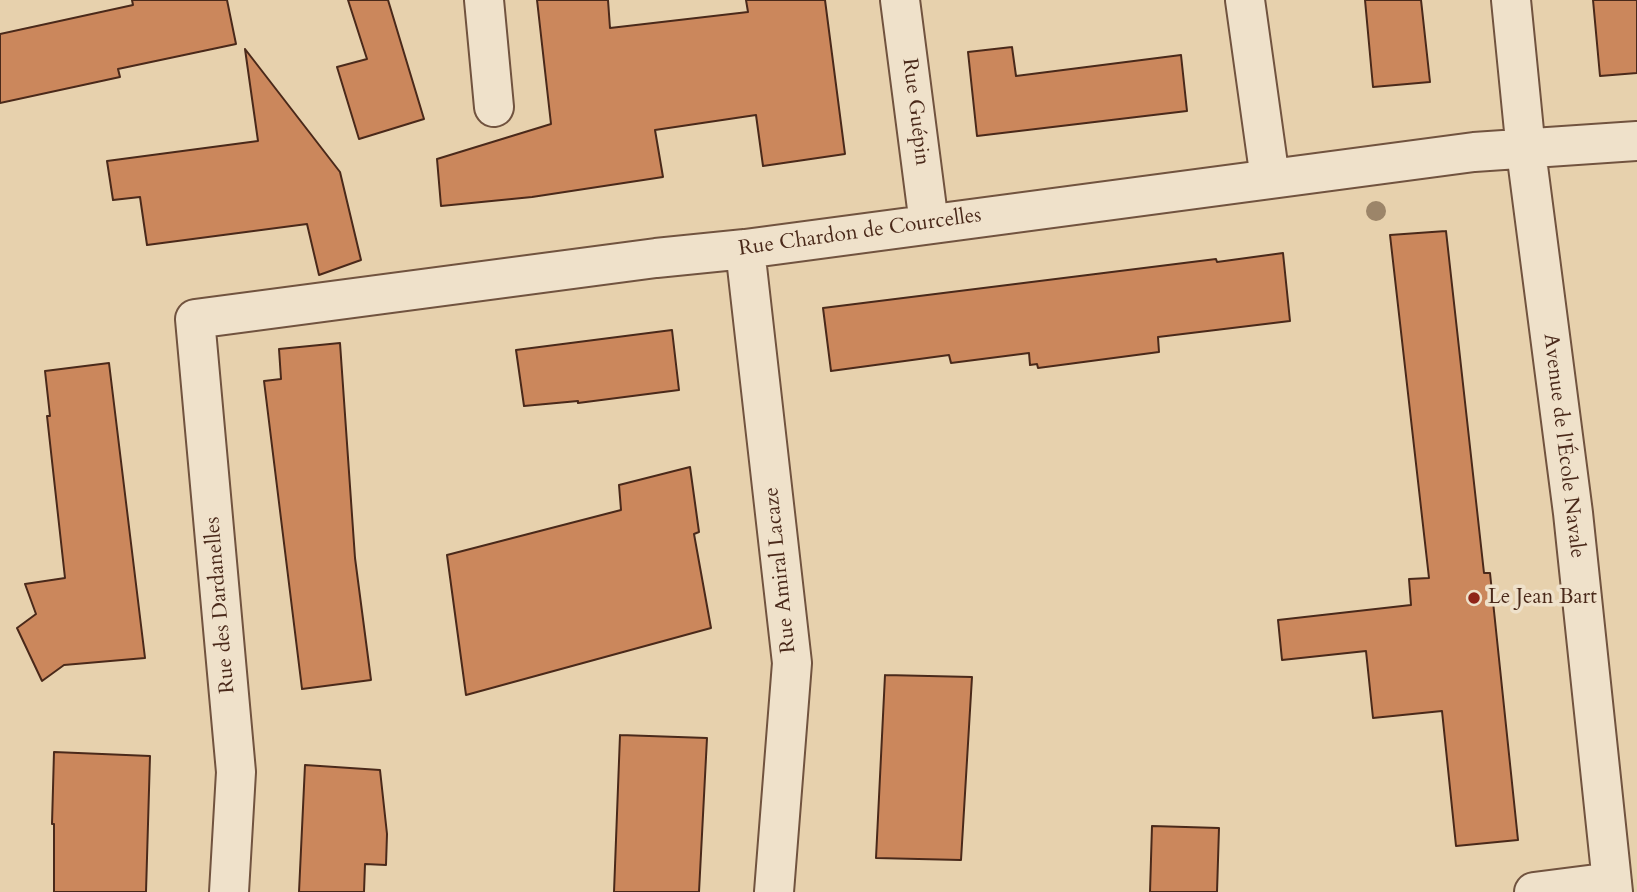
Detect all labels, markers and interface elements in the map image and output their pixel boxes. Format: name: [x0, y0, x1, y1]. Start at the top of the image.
street label: Rue Guépin: [896, 57, 934, 167]
street label: Rue Chardon de Courcelles: [737, 203, 983, 263]
street label: Avenue de l'École Navale: [1537, 332, 1589, 560]
street label: Rue Amiral Lacaze: [760, 486, 802, 654]
street label: Rue des Dardanelles: [201, 516, 241, 694]
place label: Le Jean Bart: [1488, 585, 1597, 611]
marker: Le Jean Bart: [1466, 590, 1482, 606]

